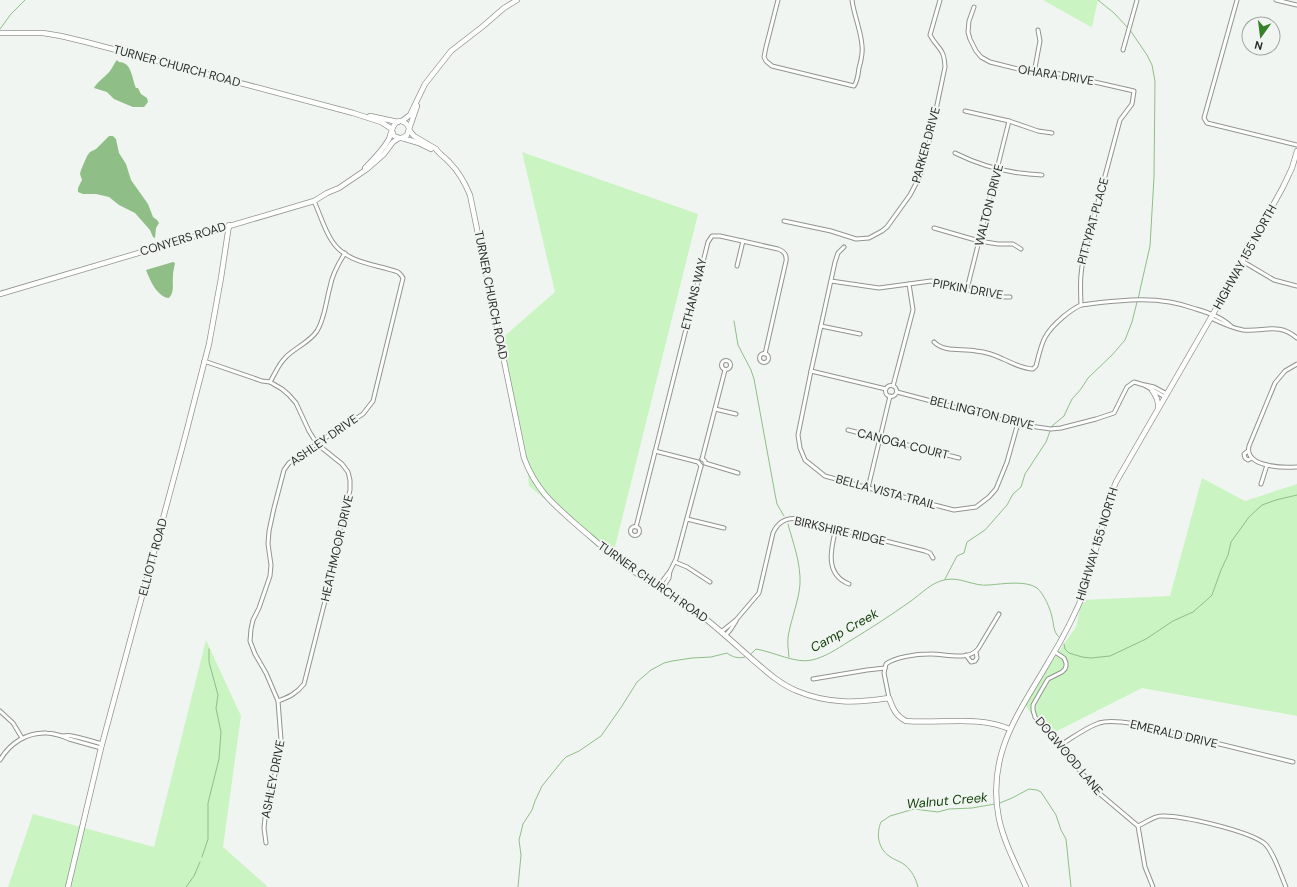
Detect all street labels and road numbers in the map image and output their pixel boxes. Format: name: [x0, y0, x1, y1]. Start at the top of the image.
street label: TURNER CHURCH ROAD: [112, 41, 242, 91]
street label: OHARA DRIVE: [1017, 61, 1095, 89]
street label: PARKER DRIVE: [908, 105, 944, 185]
street label: WALTON DRIVE: [971, 162, 1007, 248]
street label: PITTYPAT PLACE: [1074, 176, 1112, 266]
street label: HIGHWAY 155 NORTH: [1210, 202, 1280, 312]
street label: CONYERS ROAD: [138, 218, 228, 260]
street label: TURNER CHURCH ROAD: [471, 229, 511, 361]
street label: ETHANS WAY: [677, 257, 711, 331]
street label: PIPKIN DRIVE: [932, 275, 1005, 303]
street label: BELLINGTON DRIVE: [928, 392, 1036, 434]
street label: ASHLEY DRIVE: [287, 411, 361, 469]
street label: CANOGA COURT: [856, 425, 951, 463]
street label: BELLA VISTA TRAIL: [834, 471, 938, 513]
street label: HIGHWAY 155 NORTH: [1072, 485, 1122, 603]
street label: HEATHMOOR DRIVE: [317, 493, 357, 603]
street label: BIRKSHIRE RIDGE: [793, 513, 887, 549]
street label: ELLIOTT ROAD: [135, 516, 171, 598]
street label: TURNER CHURCH ROAD: [595, 538, 711, 626]
street label: DOGWOOD LANE: [1032, 714, 1107, 799]
street label: EMERALD DRIVE: [1129, 716, 1220, 752]
street label: ASHLEY DRIVE: [258, 738, 288, 819]

